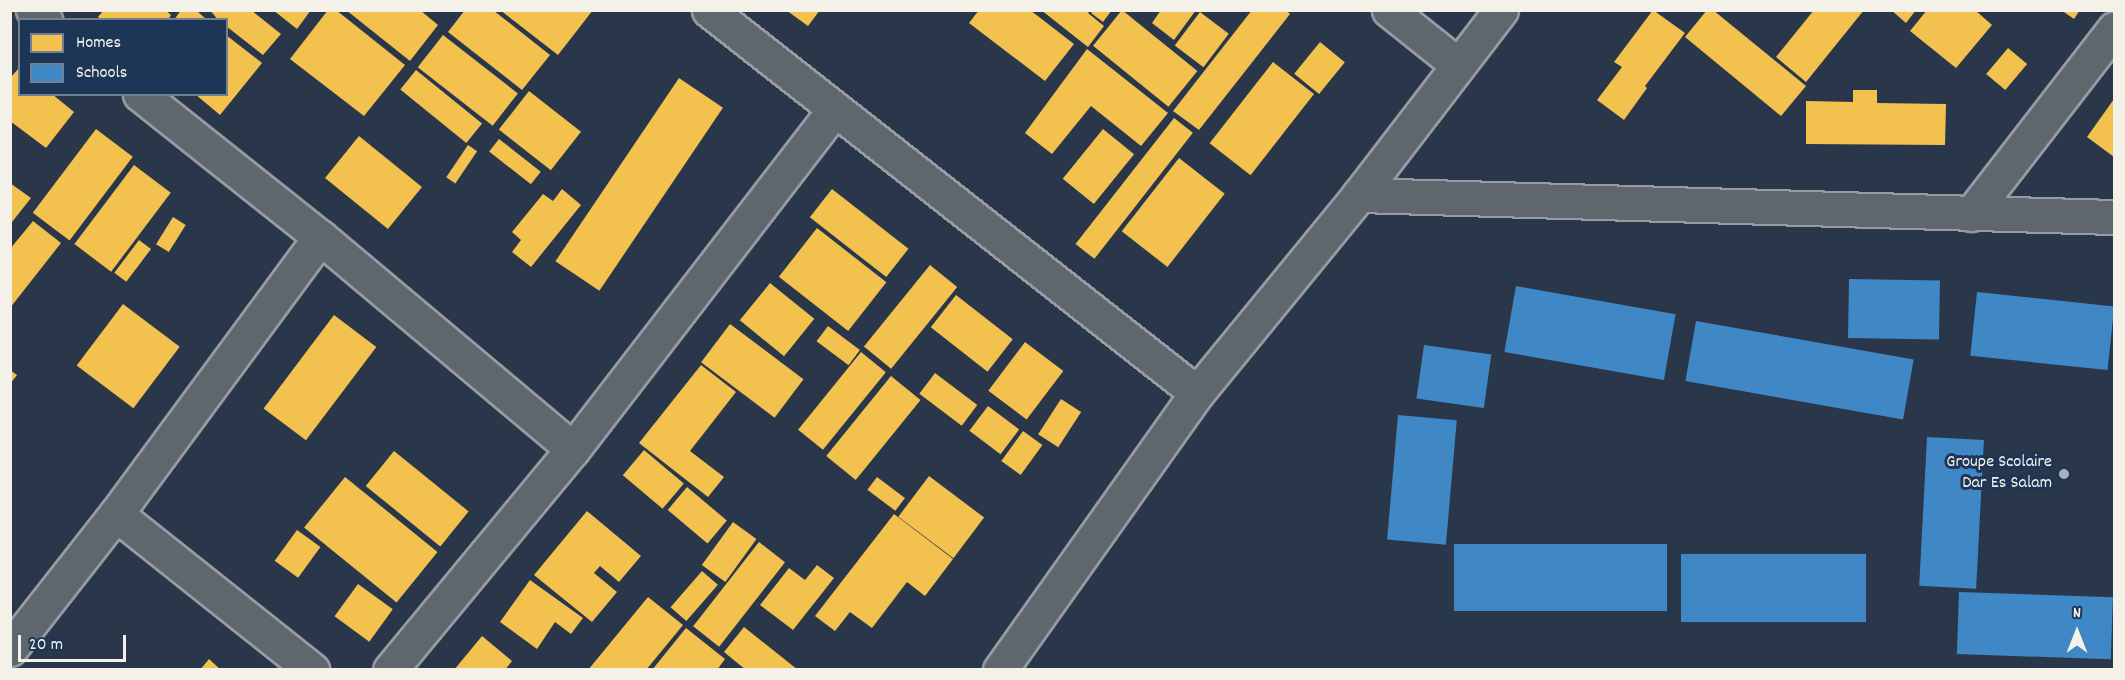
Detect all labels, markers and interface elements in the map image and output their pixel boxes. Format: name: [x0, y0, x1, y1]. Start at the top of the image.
legend: [18, 18, 228, 96]
text: Homes: [76, 31, 121, 56]
text: Schools: [76, 61, 127, 86]
place label: Groupe Scolaire Dar Es Salam: [1946, 453, 2052, 496]
marker: Groupe Scolaire Dar Es Salam: [2057, 467, 2071, 481]
north arrow: [2047, 602, 2107, 662]
text: N: [2073, 602, 2081, 625]
scale bar: [21, 623, 129, 661]
text: 20 m: [29, 633, 63, 658]

